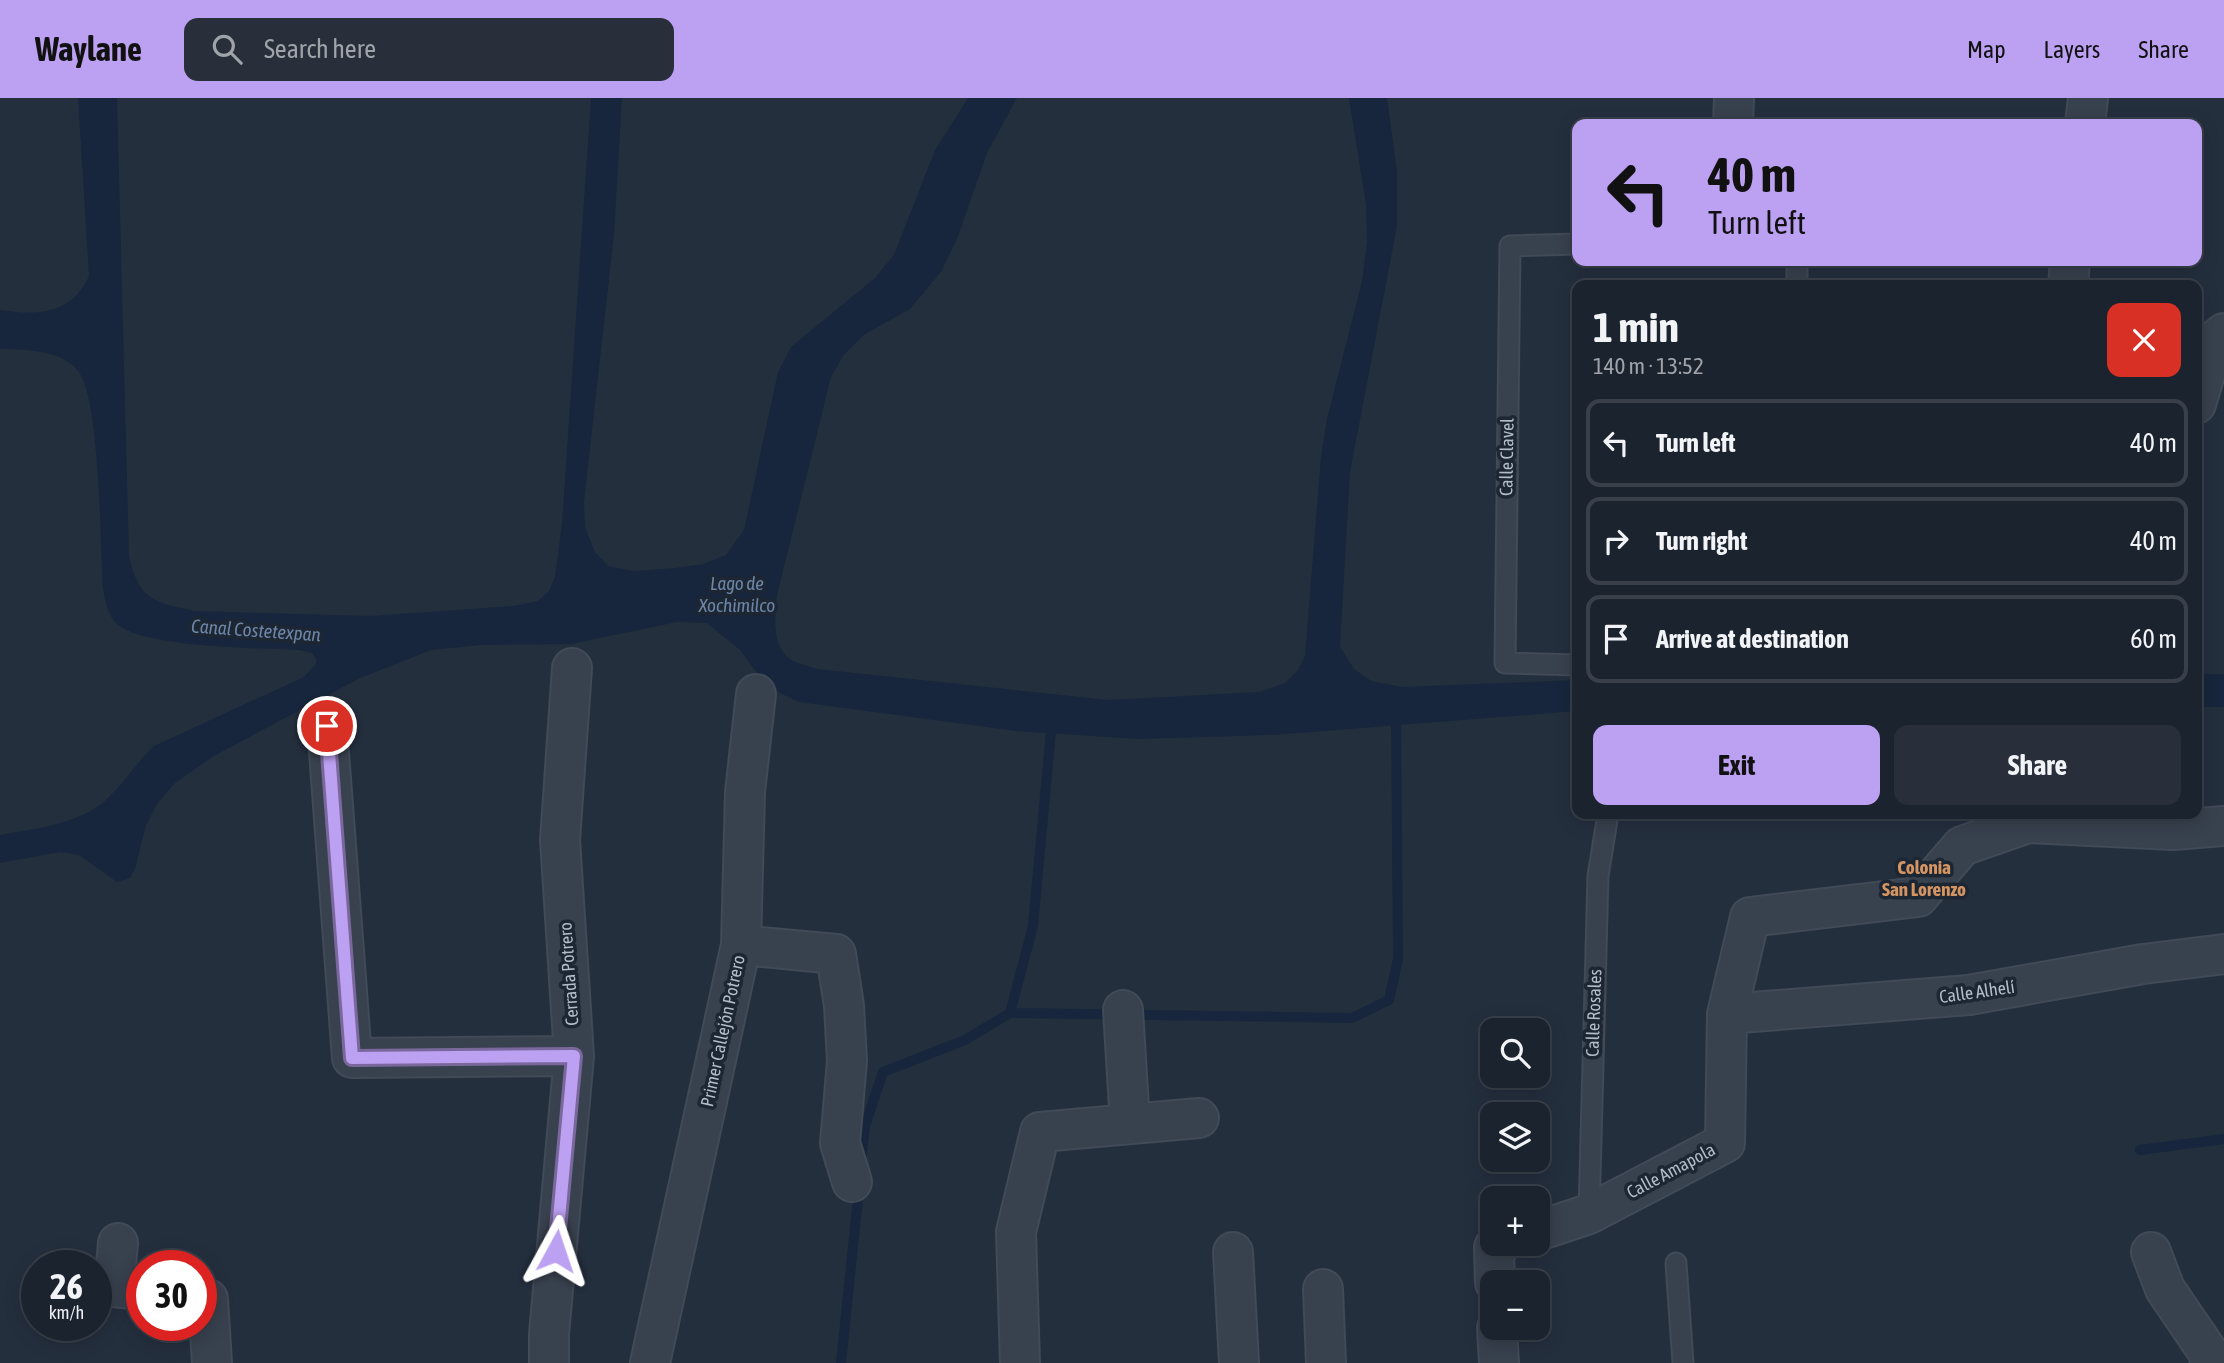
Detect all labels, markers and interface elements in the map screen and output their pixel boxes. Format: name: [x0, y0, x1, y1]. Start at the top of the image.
search box: [184, 18, 674, 81]
text: Waylane: [35, 30, 142, 68]
icon: search: [208, 30, 246, 68]
text: Search here: [264, 34, 376, 64]
text: Map: [1967, 36, 2006, 63]
text: Layers: [2044, 36, 2100, 63]
text: Share: [2138, 36, 2189, 63]
text: 40 m: [1708, 146, 1796, 202]
icon: left: [1593, 147, 1684, 238]
text: Turn left: [1708, 204, 1806, 241]
text: 1 min: [1593, 303, 1679, 351]
button: close: [2107, 303, 2181, 377]
text: 140 m · 13:52: [1593, 353, 1704, 379]
street label: Calle Clavel: [1495, 418, 1518, 496]
icon: left: [1597, 424, 1635, 462]
text: Turn left: [1656, 428, 1736, 458]
text: 40 m: [2130, 428, 2177, 458]
icon: right: [1597, 522, 1635, 560]
text: Turn right: [1656, 526, 1747, 556]
text: 40 m: [2130, 526, 2177, 556]
water label: Lago de Xochimilco: [698, 572, 775, 616]
water label: Canal Costetexpan: [191, 615, 321, 645]
icon: arrive: [1597, 620, 1635, 658]
text: Arrive at destination: [1656, 624, 1849, 654]
text: 60 m: [2130, 624, 2177, 654]
pin: [297, 696, 357, 756]
icon: arrive: [308, 707, 346, 745]
button: Exit: [1593, 725, 1880, 805]
button: Share: [1894, 725, 2181, 805]
district label: Colonia San Lorenzo: [1882, 856, 1966, 900]
street label: Cerrada Potrero: [554, 922, 583, 1027]
street label: Primer Callejón Potrero: [696, 953, 749, 1109]
street label: Calle Rosales: [1581, 969, 1606, 1057]
street label: Calle Alhelí: [1938, 976, 2016, 1007]
map controls: [1480, 1018, 1550, 1340]
button: search: [1480, 1018, 1550, 1088]
button: layers: [1480, 1102, 1550, 1172]
street label: Calle Amapola: [1623, 1139, 1718, 1203]
button: +: [1480, 1186, 1550, 1256]
position arrow: [519, 1214, 593, 1288]
speed limit sign: 30: [126, 1250, 217, 1341]
text: 26: [50, 1266, 83, 1306]
button: −: [1480, 1270, 1550, 1340]
text: km/h: [49, 1302, 84, 1323]

